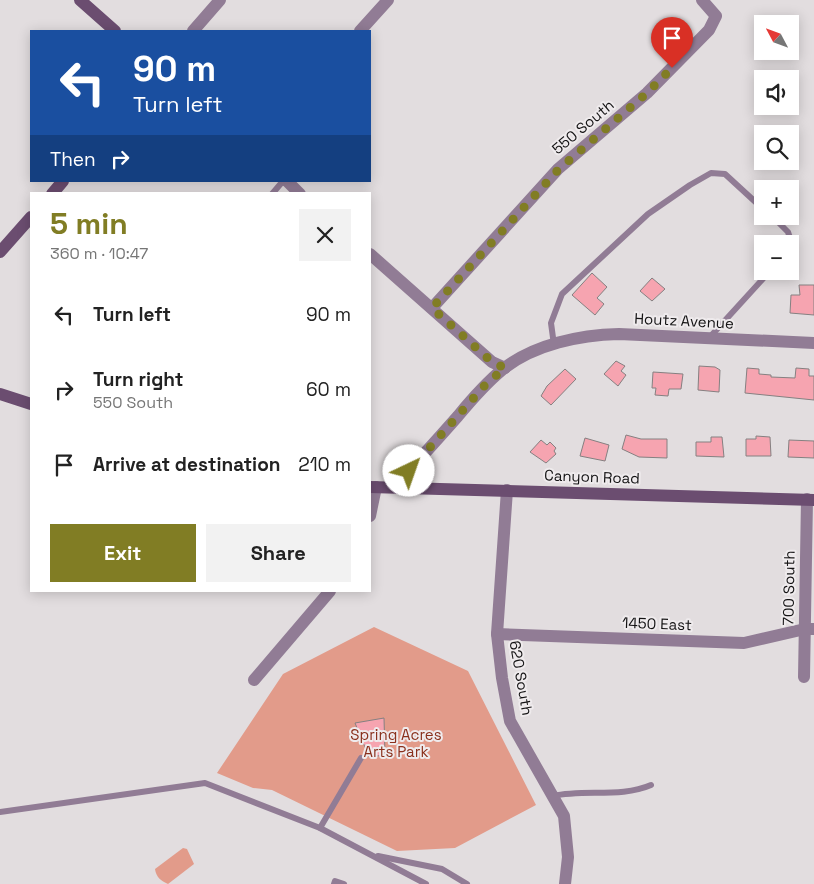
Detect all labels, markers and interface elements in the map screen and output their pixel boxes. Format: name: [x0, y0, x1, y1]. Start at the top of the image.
north arrow: [754, 15, 799, 60]
map controls: [754, 15, 799, 280]
pin: [651, 17, 693, 68]
icon: arrive: [658, 24, 686, 52]
text: 90 m: [133, 47, 216, 91]
icon: left: [50, 50, 115, 115]
button: sound: [754, 70, 799, 115]
text: Turn left: [133, 90, 223, 118]
street label: 550 South: [548, 95, 618, 158]
button: search: [754, 125, 799, 170]
icon: right: [106, 145, 134, 173]
text: Then: [50, 147, 96, 172]
button: +: [754, 180, 799, 225]
text: 5 min: [50, 204, 128, 243]
button: close: [299, 209, 351, 261]
button: −: [754, 235, 799, 280]
text: 360 m · 10:47: [50, 243, 148, 264]
icon: left: [50, 301, 78, 329]
text: Turn left: [93, 302, 171, 327]
text: 90 m: [306, 302, 351, 327]
street label: Houtz Avenue: [634, 308, 734, 333]
text: Turn right: [93, 367, 183, 392]
icon: right: [50, 376, 78, 404]
text: 60 m: [306, 377, 351, 402]
text: 550 South: [93, 392, 173, 413]
position arrow: [382, 444, 434, 496]
icon: arrive: [50, 451, 78, 479]
text: Arrive at destination: [93, 452, 281, 477]
text: 210 m: [298, 452, 351, 477]
street label: Canyon Road: [544, 465, 640, 488]
button: Exit: [50, 524, 196, 582]
button: Share: [206, 524, 351, 582]
street label: 700 South: [778, 550, 799, 626]
street label: 1450 East: [622, 613, 692, 634]
street label: 620 South: [506, 639, 537, 717]
park label: Spring Acres Arts Park: [350, 725, 442, 761]

